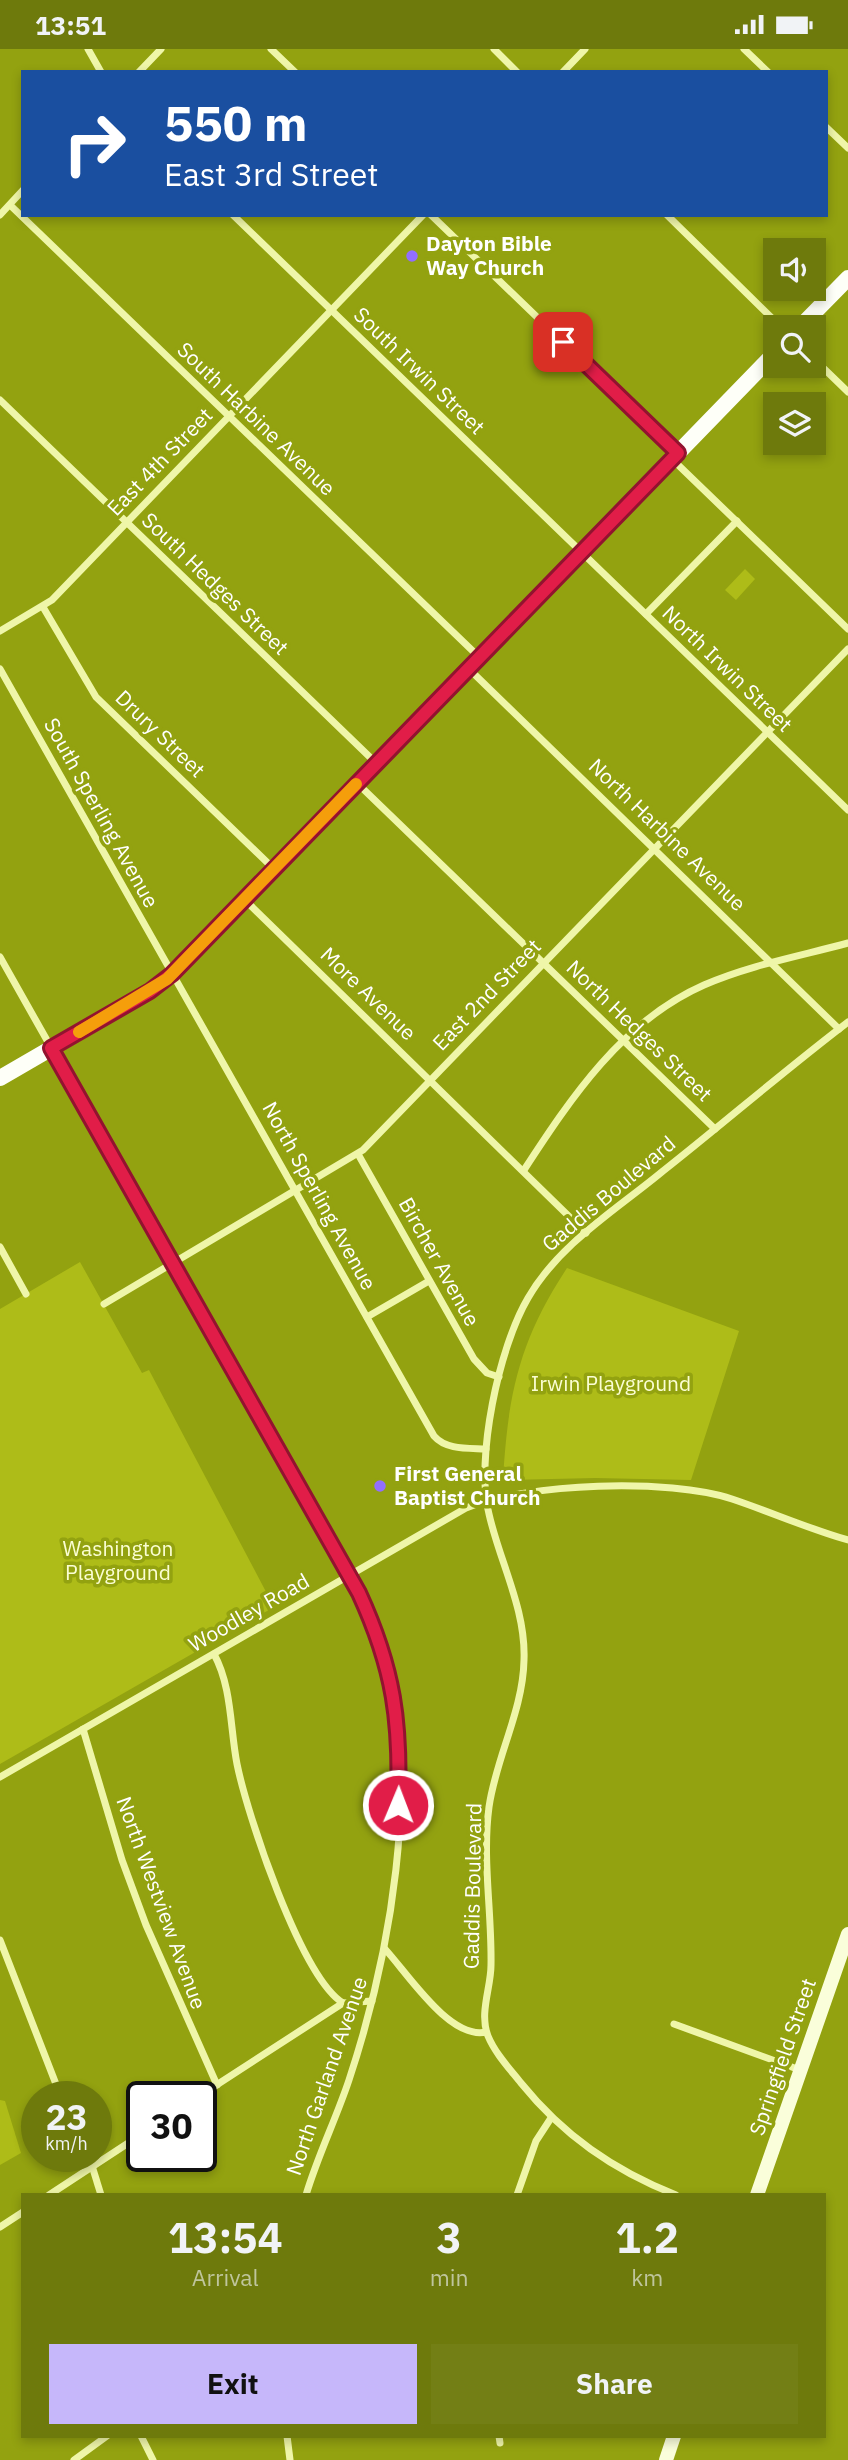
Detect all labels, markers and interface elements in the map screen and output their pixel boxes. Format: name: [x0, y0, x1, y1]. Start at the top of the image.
text: 13:51: [35, 8, 106, 42]
text: 550 m: [164, 91, 308, 154]
icon: right: [49, 98, 140, 189]
text: East 3rd Street: [164, 153, 379, 195]
place label: Dayton Bible Way Church: [426, 229, 552, 281]
map controls: [763, 238, 826, 455]
button: sound: [763, 238, 826, 301]
marker: Dayton Bible Way Church: [404, 248, 420, 264]
street label: South Irwin Street: [348, 300, 491, 440]
pin: [533, 312, 593, 372]
button: search: [763, 315, 826, 378]
icon: arrive: [544, 323, 582, 361]
street label: South Harbine Avenue: [171, 335, 342, 501]
button: layers: [763, 392, 826, 455]
street label: East 4th Street: [100, 401, 218, 522]
street label: South Hedges Street: [136, 506, 295, 661]
street label: North Irwin Street: [657, 599, 799, 738]
street label: Drury Street: [110, 683, 212, 783]
street label: South Sperling Avenue: [38, 713, 166, 912]
street label: North Harbine Avenue: [583, 752, 752, 917]
street label: East 2nd Street: [426, 932, 547, 1056]
street label: More Avenue: [315, 940, 423, 1046]
street label: North Hedges Street: [561, 953, 719, 1107]
street label: North Sperling Avenue: [256, 1096, 383, 1295]
street label: Gaddis Boulevard: [536, 1129, 681, 1257]
street label: Bircher Avenue: [393, 1192, 487, 1331]
park label: Irwin Playground: [531, 1369, 691, 1397]
place label: First General Baptist Church: [394, 1459, 541, 1511]
marker: First General Baptist Church: [372, 1478, 388, 1494]
park label: Washington Playground: [62, 1534, 174, 1586]
street label: Woodley Road: [183, 1566, 314, 1658]
position arrow: [361, 1768, 435, 1842]
street label: North Westview Avenue: [110, 1793, 213, 2013]
street label: Gaddis Boulevard: [457, 1803, 487, 1969]
street label: North Garland Avenue: [279, 1973, 373, 2179]
street label: Springfield Street: [742, 1974, 822, 2139]
speed limit sign: 30: [126, 2081, 217, 2172]
text: 23: [45, 2094, 88, 2140]
text: km/h: [45, 2132, 88, 2155]
text: 13:54: [168, 2210, 283, 2265]
text: 3: [437, 2210, 462, 2265]
text: 1.2: [616, 2210, 679, 2265]
text: Arrival: [192, 2262, 259, 2292]
text: min: [430, 2262, 469, 2292]
text: km: [631, 2262, 663, 2292]
button: Exit: [49, 2344, 417, 2424]
button: Share: [431, 2344, 798, 2424]

